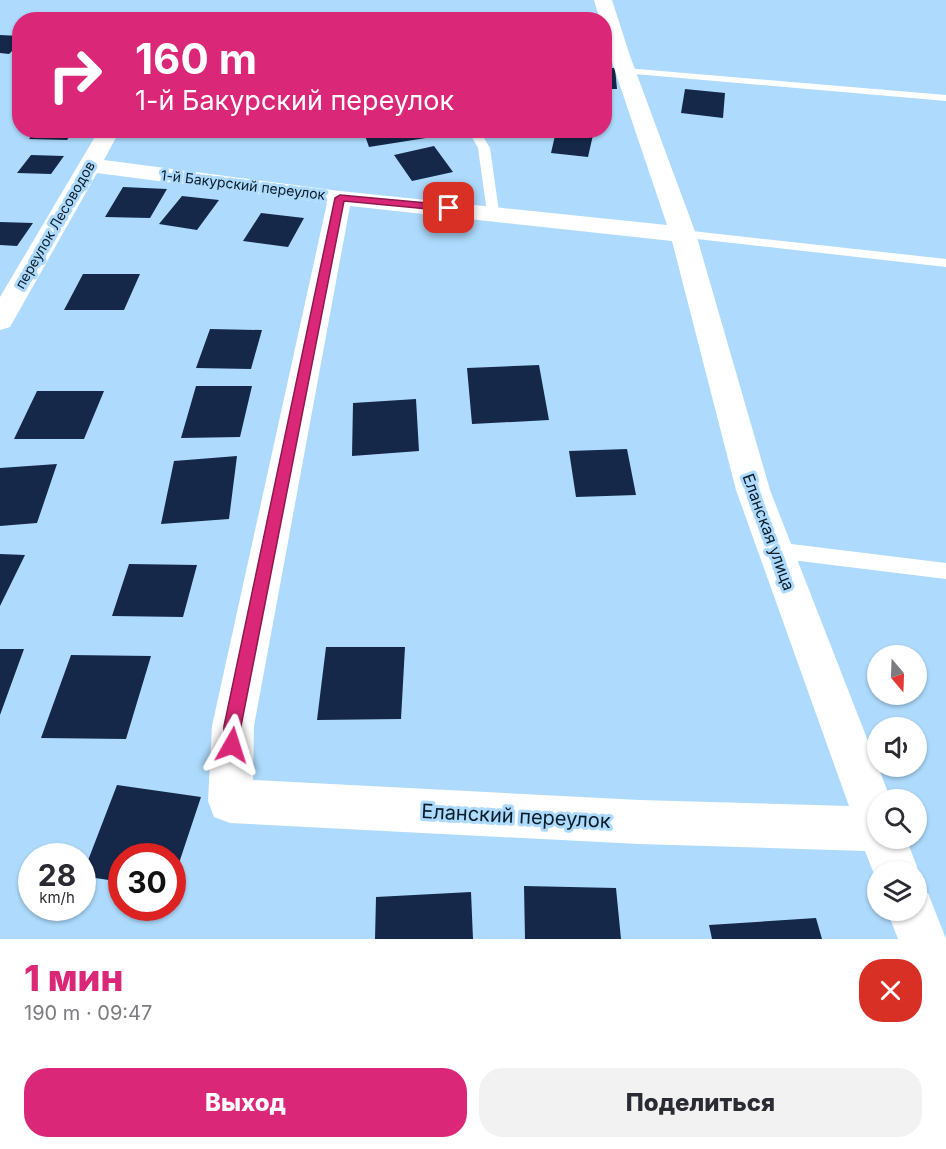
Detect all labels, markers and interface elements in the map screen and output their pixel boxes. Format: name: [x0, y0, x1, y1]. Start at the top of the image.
text: 160 m: [135, 33, 257, 84]
icon: right: [36, 36, 114, 114]
text: 1-й Бакурский переулок: [135, 84, 454, 117]
street label: переулок Лесоводов: [11, 158, 98, 292]
street label: 1-й Бакурский переулок: [160, 166, 327, 203]
pin: [423, 182, 474, 233]
icon: arrive: [432, 191, 465, 224]
street label: Еланская улица: [739, 471, 799, 593]
north arrow: [867, 645, 927, 705]
map controls: [867, 645, 927, 921]
position arrow: [200, 713, 264, 777]
button: sound: [867, 717, 927, 777]
button: search: [867, 789, 927, 849]
street label: Еланский переулок: [421, 799, 612, 833]
speed limit sign: 30: [108, 843, 186, 921]
text: 28: [38, 857, 76, 893]
button: layers: [867, 861, 927, 921]
text: km/h: [39, 888, 75, 907]
text: 1 мин: [24, 956, 123, 1000]
button: close: [859, 959, 922, 1022]
text: 190 m · 09:47: [24, 1001, 152, 1025]
button: Выход: [24, 1068, 467, 1137]
button: Поделиться: [479, 1068, 922, 1137]

